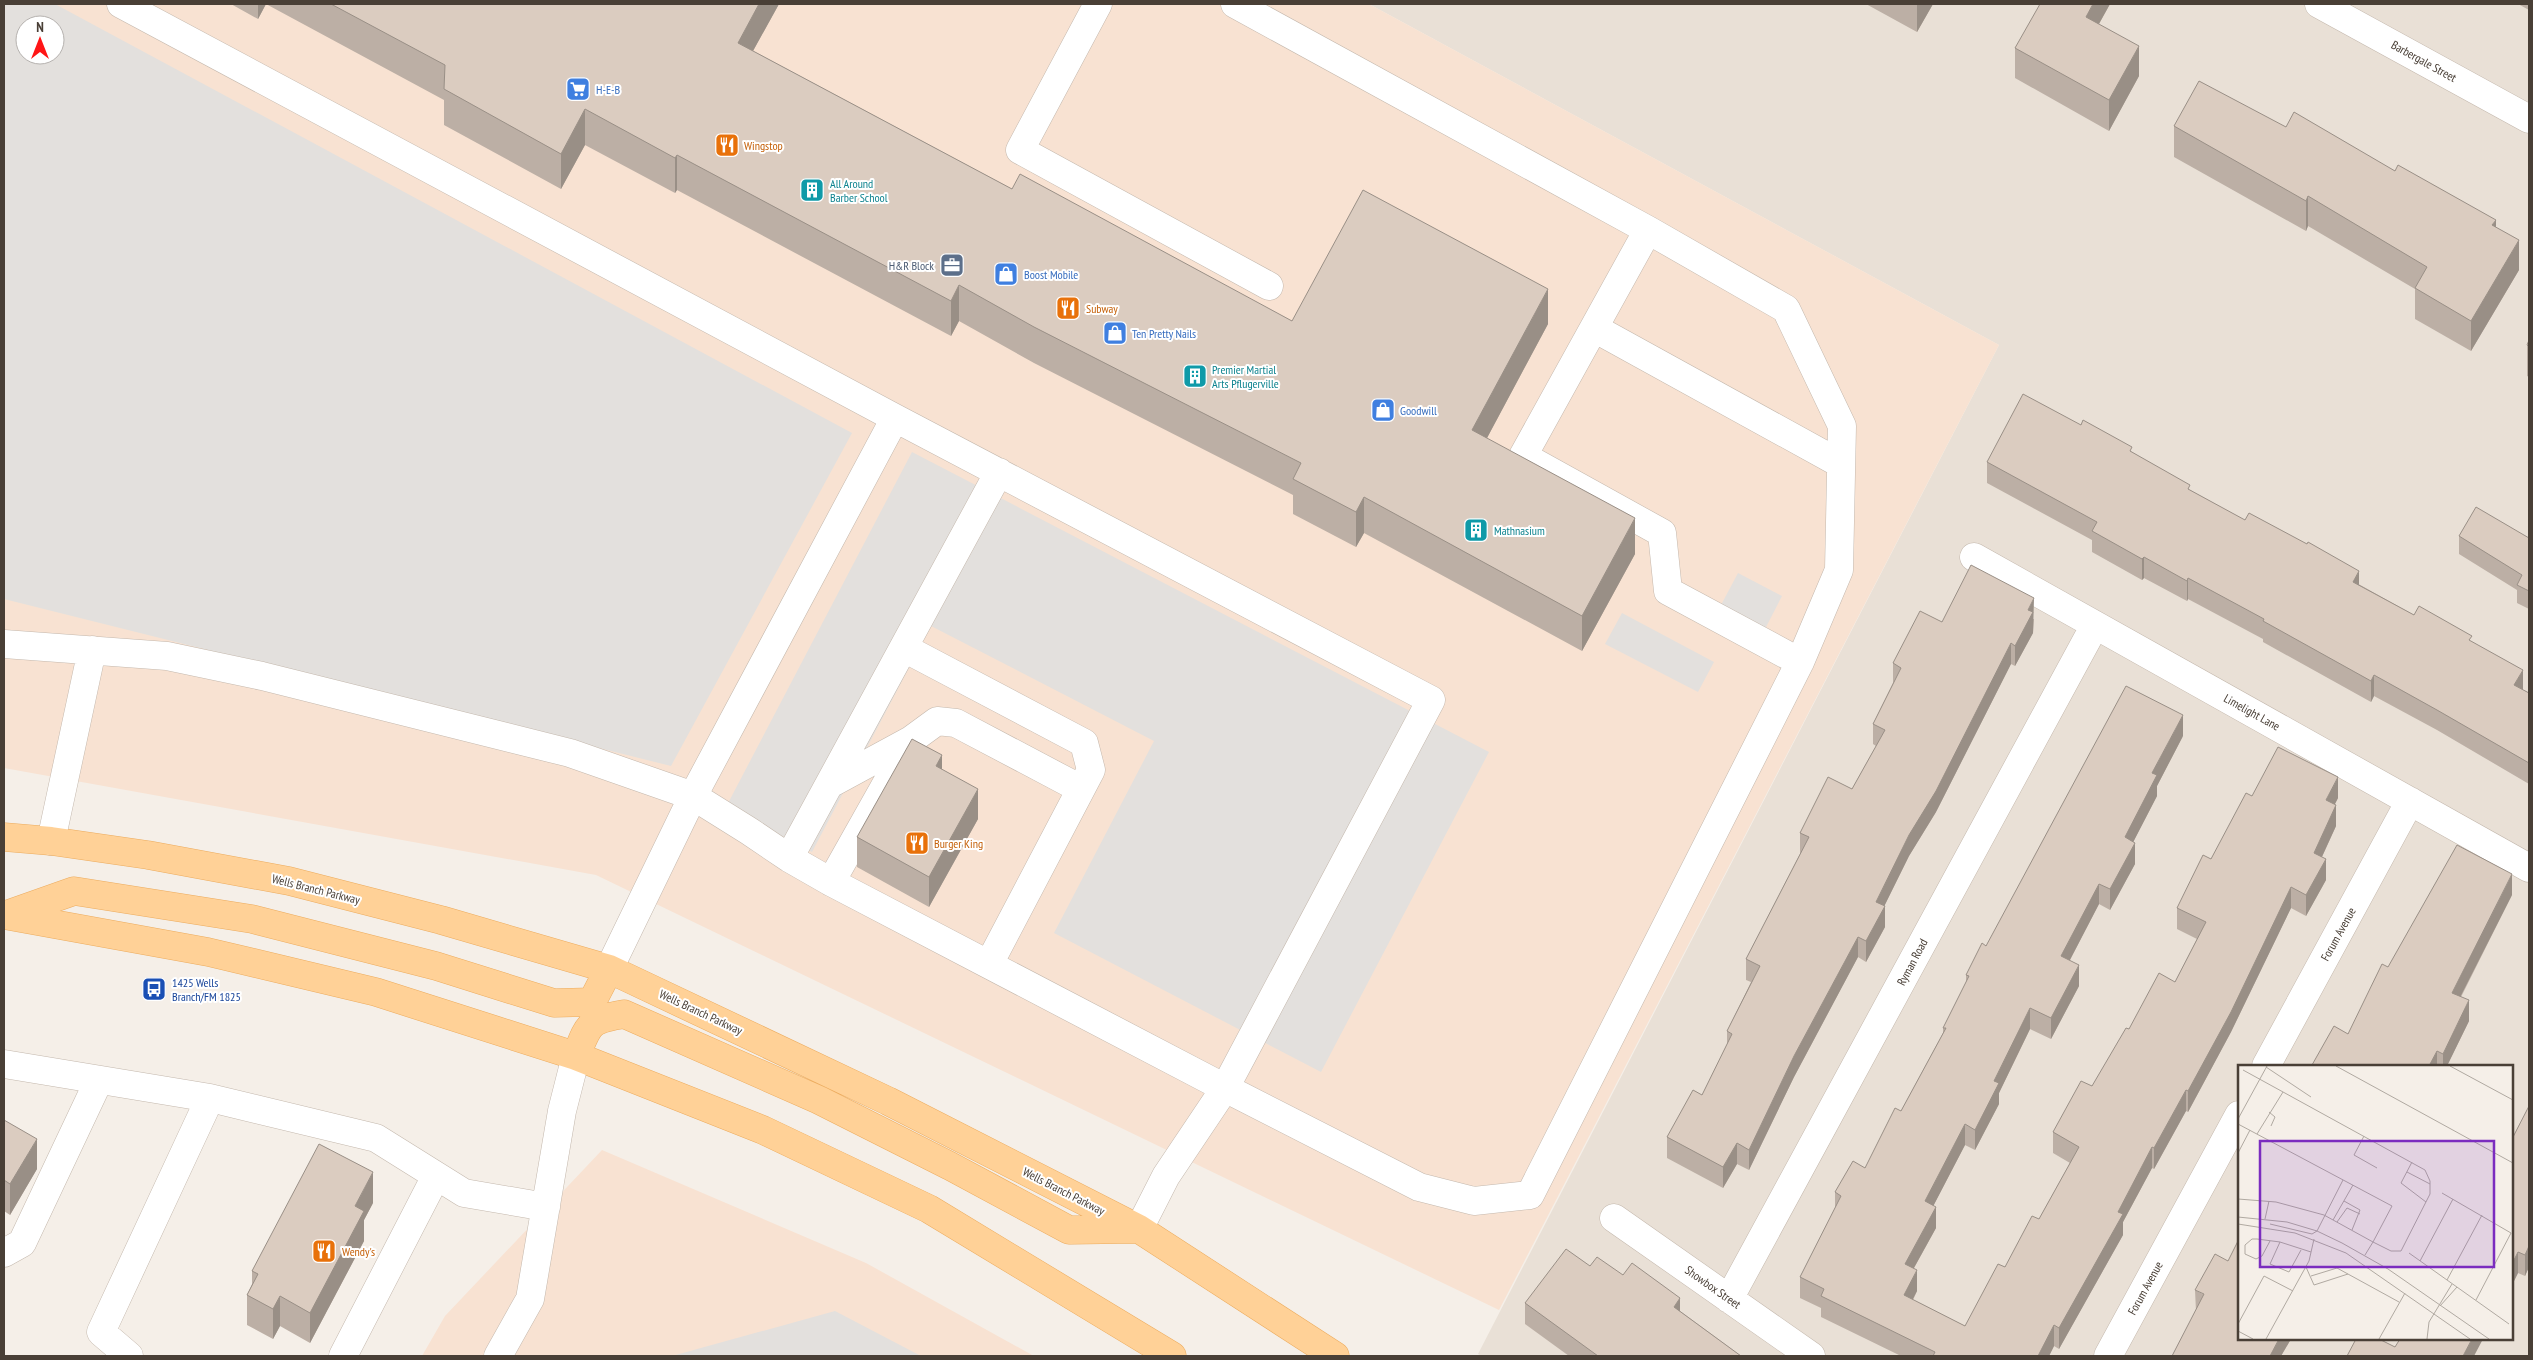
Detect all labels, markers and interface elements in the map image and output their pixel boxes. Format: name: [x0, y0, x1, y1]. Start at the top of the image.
north arrow: [15, 15, 65, 65]
text: N: [36, 18, 44, 36]
street label: Barbergale Street: [2389, 37, 2460, 85]
supermarket icon: H-E-B: [565, 76, 591, 102]
place label: H-E-B: [596, 82, 621, 97]
restaurant icon: Wingstop: [714, 132, 740, 158]
place label: Wingstop: [744, 138, 783, 153]
place label: All Around Barber School: [830, 176, 888, 205]
building icon: All Around Barber School: [799, 177, 825, 203]
office icon: H&R Block: [939, 252, 965, 278]
place label: H&R Block: [889, 258, 934, 273]
shop icon: Boost Mobile: [993, 261, 1019, 287]
place label: Boost Mobile: [1024, 267, 1078, 282]
restaurant icon: Subway: [1055, 295, 1081, 321]
place label: Subway: [1086, 301, 1118, 316]
shop icon: Ten Pretty Nails: [1102, 320, 1128, 346]
place label: Ten Pretty Nails: [1132, 326, 1196, 341]
place label: Premier Martial Arts Pflugerville: [1212, 362, 1279, 391]
building icon: Premier Martial Arts Pflugerville: [1182, 363, 1208, 389]
shop icon: Goodwill: [1370, 397, 1396, 423]
place label: Goodwill: [1400, 403, 1437, 418]
building icon: Mathnasium: [1463, 517, 1489, 543]
place label: Mathnasium: [1494, 523, 1545, 538]
street label: Limelight Lane: [2221, 690, 2283, 734]
restaurant icon: Burger King: [904, 830, 930, 856]
place label: Burger King: [934, 836, 983, 851]
street label: Wells Branch Parkway: [270, 871, 362, 907]
street label: Forum Avenue: [2317, 905, 2359, 963]
street label: Ryman Road: [1893, 936, 1931, 988]
place label: 1425 Wells Branch/FM 1825: [172, 975, 241, 1004]
bus stop icon: 1425 Wells Branch/FM 1825: [141, 976, 167, 1002]
street label: Wells Branch Parkway: [657, 986, 745, 1038]
inset map: [2238, 1065, 2513, 1340]
street label: Wells Branch Parkway: [1020, 1164, 1108, 1218]
restaurant icon: Wendy's: [311, 1238, 337, 1264]
place label: Wendy's: [342, 1244, 375, 1259]
street label: Forum Avenue: [2124, 1259, 2166, 1317]
street label: Showbox Street: [1682, 1262, 1744, 1312]

